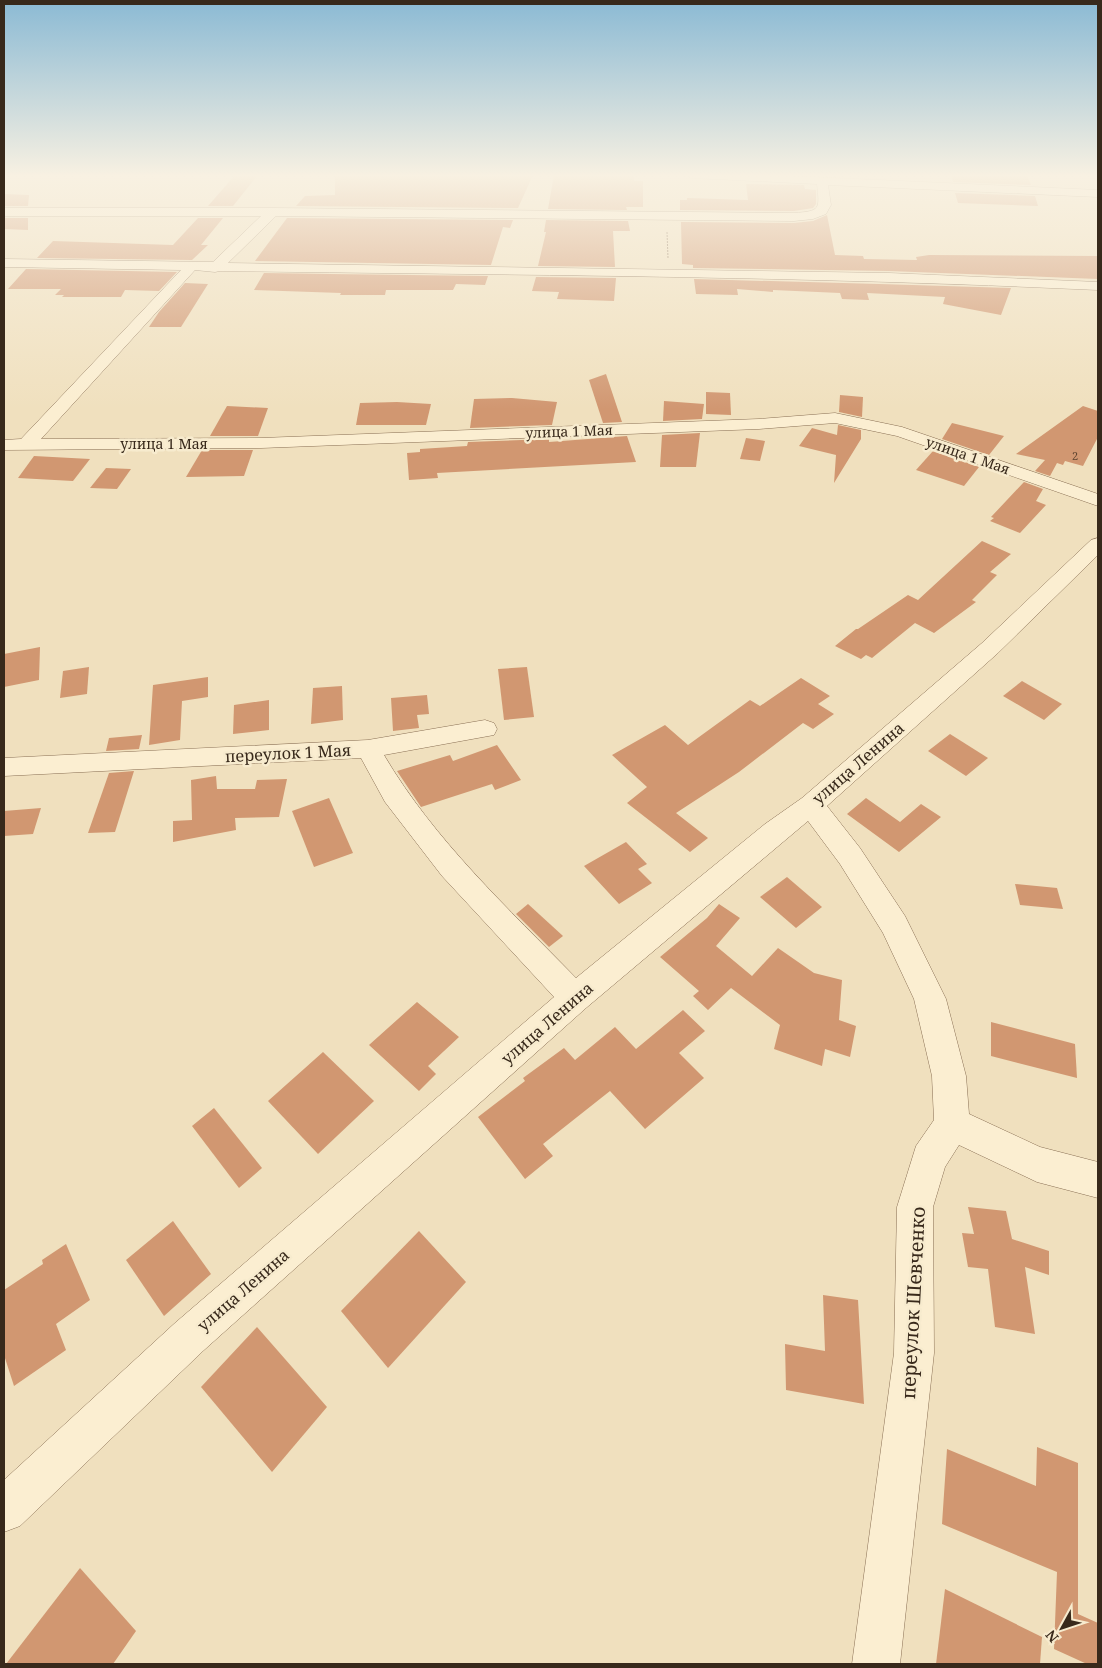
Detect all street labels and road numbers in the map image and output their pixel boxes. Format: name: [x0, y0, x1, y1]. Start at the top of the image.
street label: улица 1 Мая: [525, 420, 613, 442]
street label: улица 1 Мая: [923, 432, 1013, 478]
street label: улица 1 Мая: [120, 434, 208, 453]
street label: улица Ленина: [807, 717, 909, 809]
street label: переулок 1 Мая: [224, 739, 352, 767]
street label: улица Ленина: [496, 977, 598, 1069]
street label: переулок Шевченко: [895, 1206, 931, 1400]
street label: улица Ленина: [192, 1244, 294, 1336]

